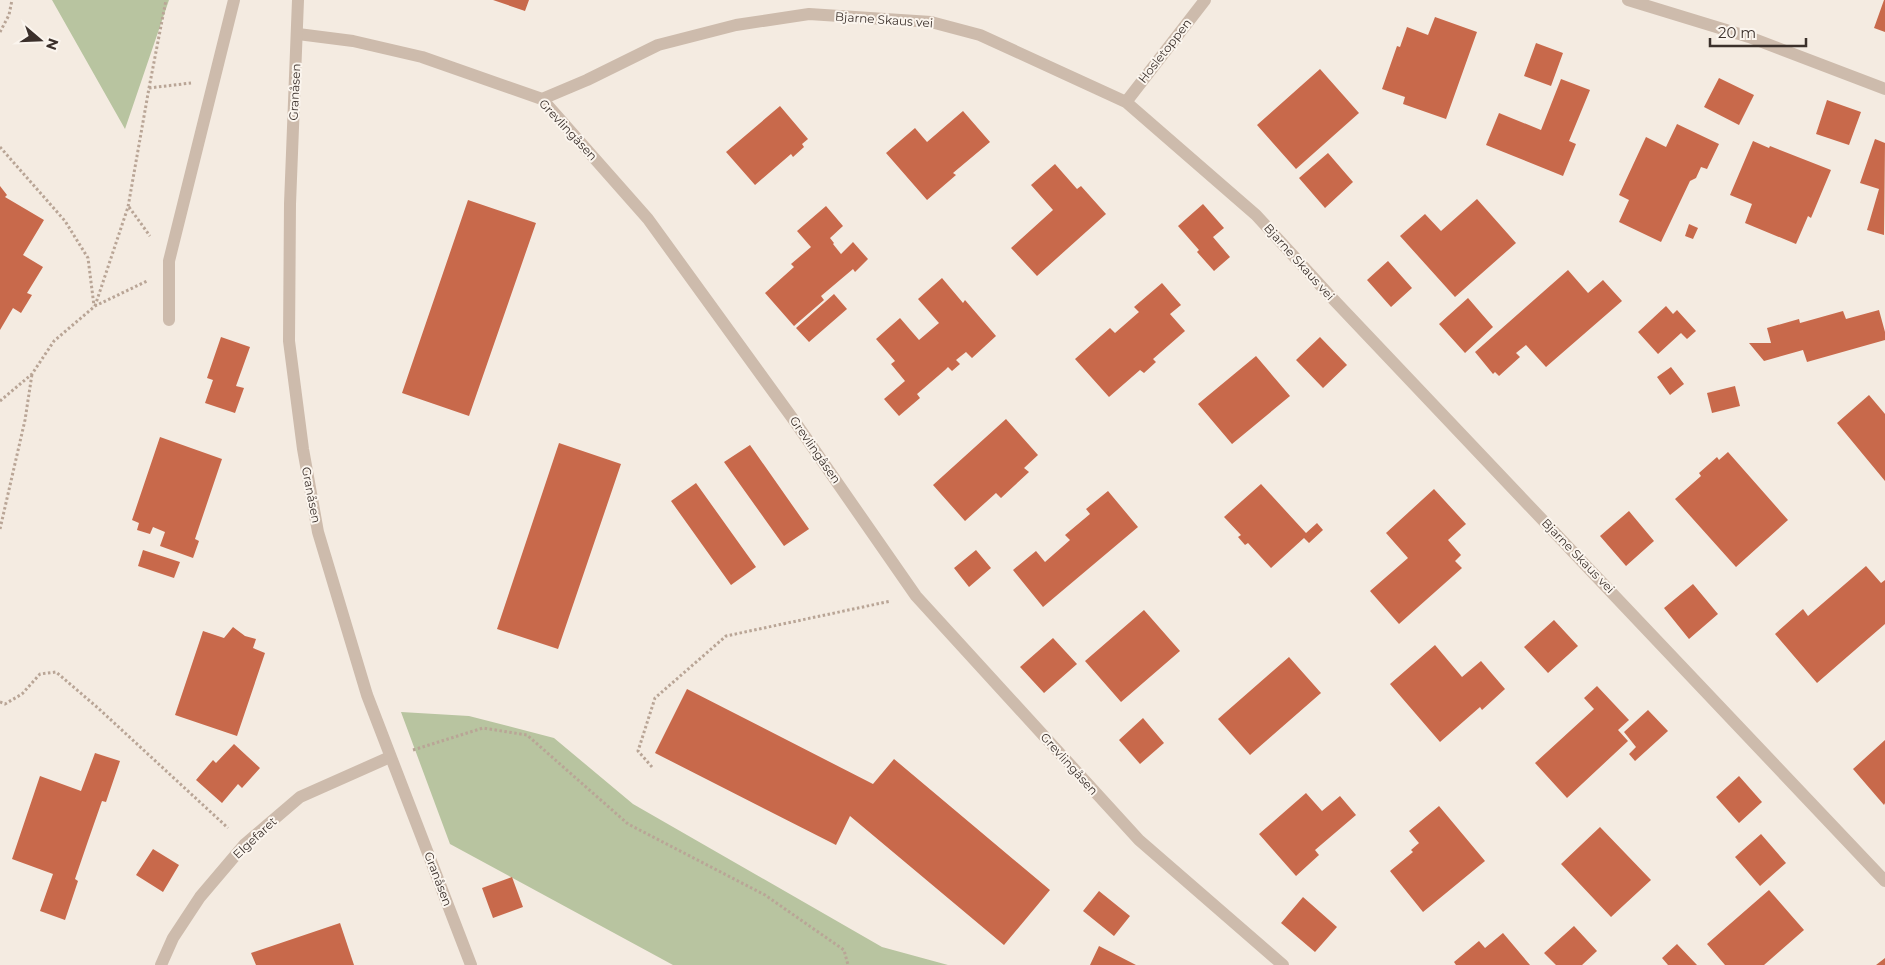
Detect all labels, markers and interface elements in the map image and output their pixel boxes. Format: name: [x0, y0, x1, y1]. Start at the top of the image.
street label: Bjarne Skaus vei: [835, 9, 933, 30]
north arrow: [15, 15, 65, 65]
scale bar: [1710, 15, 1806, 47]
street label: Hosletoppen: [1135, 16, 1194, 86]
text: 20 m: [1718, 23, 1756, 42]
text: N: [42, 36, 63, 53]
street label: Granåsen: [286, 63, 303, 121]
street label: Grevlingåsen: [536, 96, 601, 164]
street label: Bjarne Skaus vei: [1261, 220, 1338, 303]
street label: Grevlingåsen: [787, 413, 844, 486]
street label: Granåsen: [299, 465, 324, 524]
street label: Bjarne Skaus vei: [1539, 515, 1618, 596]
street label: Grevlingåsen: [1037, 729, 1101, 798]
street label: Elgefaret: [230, 813, 280, 862]
street label: Granåsen: [421, 849, 456, 908]

